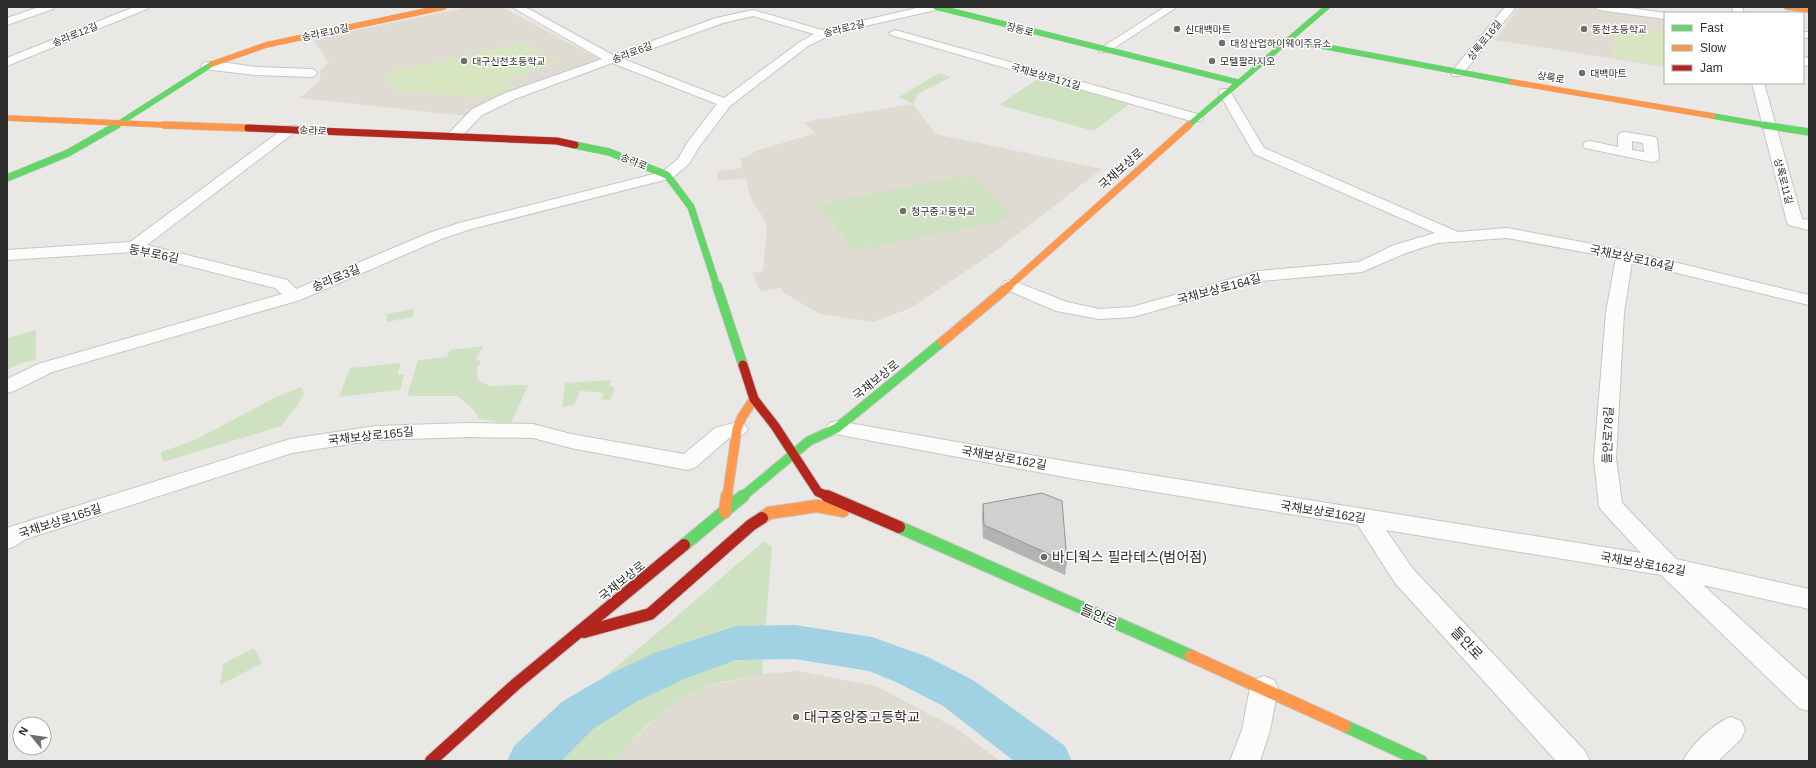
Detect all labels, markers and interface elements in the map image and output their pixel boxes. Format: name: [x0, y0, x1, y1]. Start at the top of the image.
legend: [1664, 12, 1804, 84]
street label: 송라로2길: [822, 18, 866, 39]
street label: 상록로16길: [1465, 18, 1504, 62]
street label: 송라로12길: [51, 20, 99, 49]
street label: 장등로: [1005, 21, 1035, 38]
text: Fast: [1700, 21, 1724, 35]
street label: 송라로10길: [301, 22, 350, 43]
marker: 신대백마트: [1172, 24, 1182, 34]
place label: 신대백마트: [1185, 24, 1231, 35]
marker: 동천초등학교: [1579, 24, 1589, 34]
place label: 동천초등학교: [1592, 24, 1647, 35]
marker: 대성산업하이웨이주유소: [1217, 38, 1227, 48]
place label: 대성산업하이웨이주유소: [1230, 38, 1331, 49]
street label: 송라로6길: [610, 40, 654, 65]
text: Slow: [1700, 41, 1726, 55]
marker: 대구신천초등학교: [459, 56, 469, 66]
place label: 대구신천초등학교: [472, 56, 546, 67]
marker: 모텔팔라지오: [1207, 56, 1217, 66]
place label: 모텔팔라지오: [1220, 56, 1275, 67]
street label: 국채보상로171길: [1010, 61, 1082, 92]
text: Jam: [1700, 61, 1723, 75]
marker: 대백마트: [1577, 68, 1587, 78]
place label: 대백마트: [1590, 68, 1627, 79]
street label: 상록로: [1536, 70, 1565, 85]
street label: 송라로: [299, 124, 327, 137]
street label: 국채보상로: [1096, 145, 1146, 193]
street label: 송라로: [619, 151, 649, 172]
street label: 상록로11길: [1772, 157, 1795, 205]
marker: 청구중고등학교: [898, 206, 908, 216]
place label: 청구중고등학교: [911, 206, 975, 217]
street label: 동부로6길: [128, 242, 180, 266]
street label: 국채보상로164길: [1588, 242, 1676, 274]
street label: 송라로3길: [310, 262, 362, 294]
street label: 국채보상로164길: [1176, 271, 1262, 307]
street label: 국채보상로: [850, 357, 902, 403]
street label: 들안로78길: [1600, 406, 1616, 464]
street label: 국채보상로165길: [327, 425, 415, 447]
street label: 국채보상로162길: [960, 444, 1048, 472]
street label: 국채보상로162길: [1279, 498, 1367, 526]
street label: 국채보상로165길: [17, 501, 103, 541]
place label: 바디웍스 필라테스(범어점): [1052, 549, 1207, 565]
street label: 국채보상로162길: [1599, 550, 1687, 578]
marker: 바디웍스 필라테스(범어점): [1039, 552, 1049, 562]
street label: 국채보상로: [596, 558, 648, 604]
street label: 들안로: [1078, 601, 1120, 631]
street label: 들안로: [1448, 623, 1486, 663]
place label: 대구중앙중고등학교: [804, 709, 920, 725]
marker: 대구중앙중고등학교: [791, 712, 801, 722]
north arrow: [12, 716, 52, 756]
text: N: [16, 725, 30, 738]

